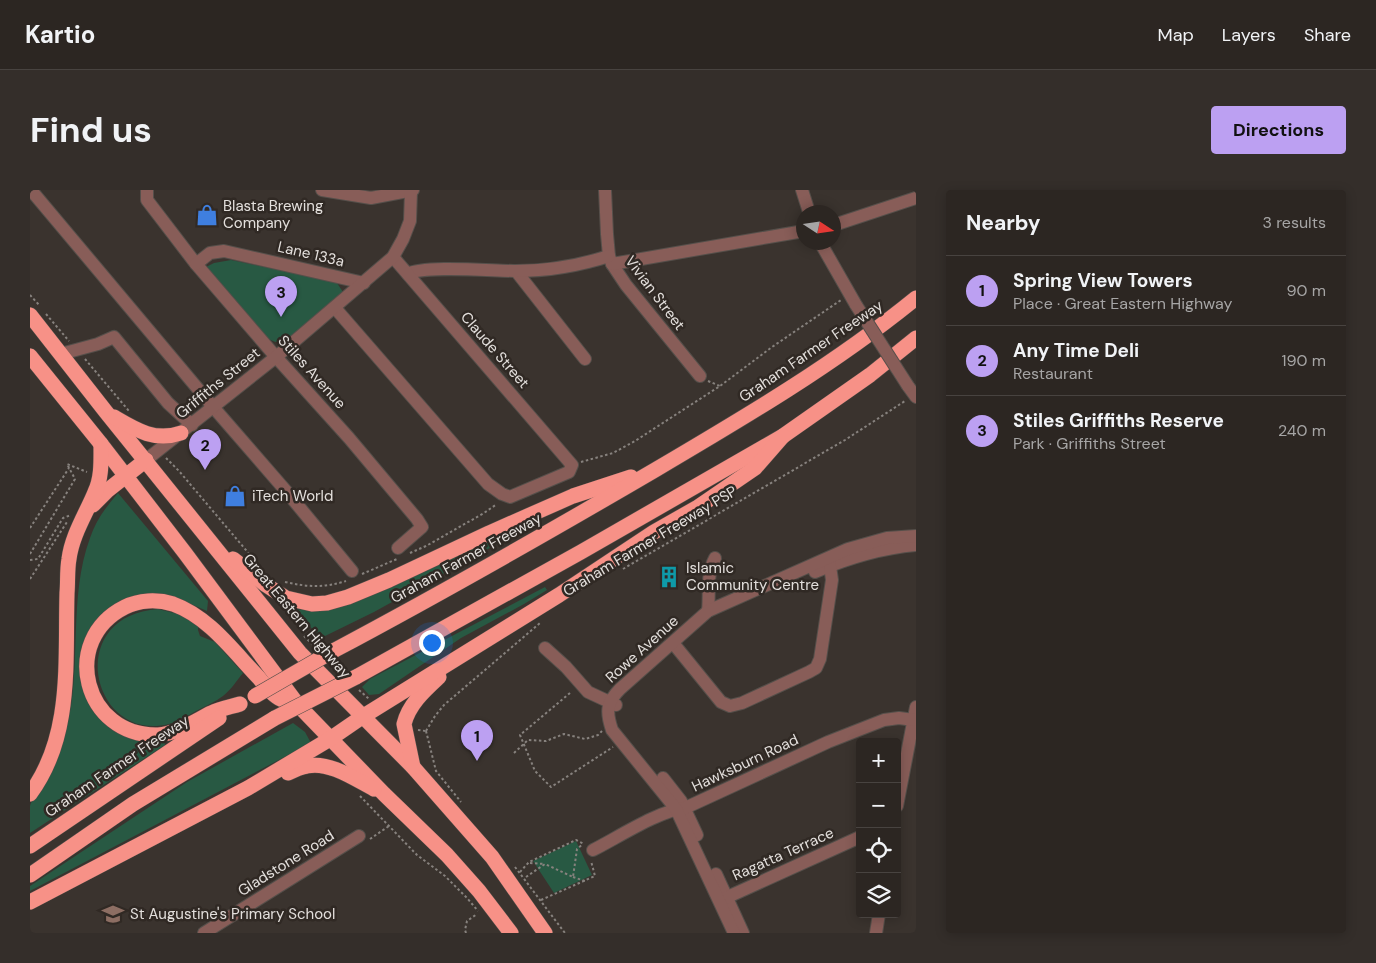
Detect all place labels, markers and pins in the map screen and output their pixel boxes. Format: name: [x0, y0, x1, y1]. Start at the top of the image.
place label: Blasta Brewing Company: [223, 196, 323, 233]
shop icon: Blasta Brewing Company: [194, 202, 220, 228]
pin: 3: [265, 276, 297, 317]
pin: 2: [189, 429, 221, 470]
shop icon: iTech World: [222, 483, 248, 509]
place label: iTech World: [252, 486, 333, 506]
place label: Islamic Community Centre: [686, 558, 819, 595]
building icon: Islamic Community Centre: [656, 564, 682, 590]
pin: 1: [461, 720, 493, 761]
school or university icon: St Augustine's Primary School: [100, 901, 126, 927]
place label: St Augustine's Primary School: [130, 904, 335, 924]

